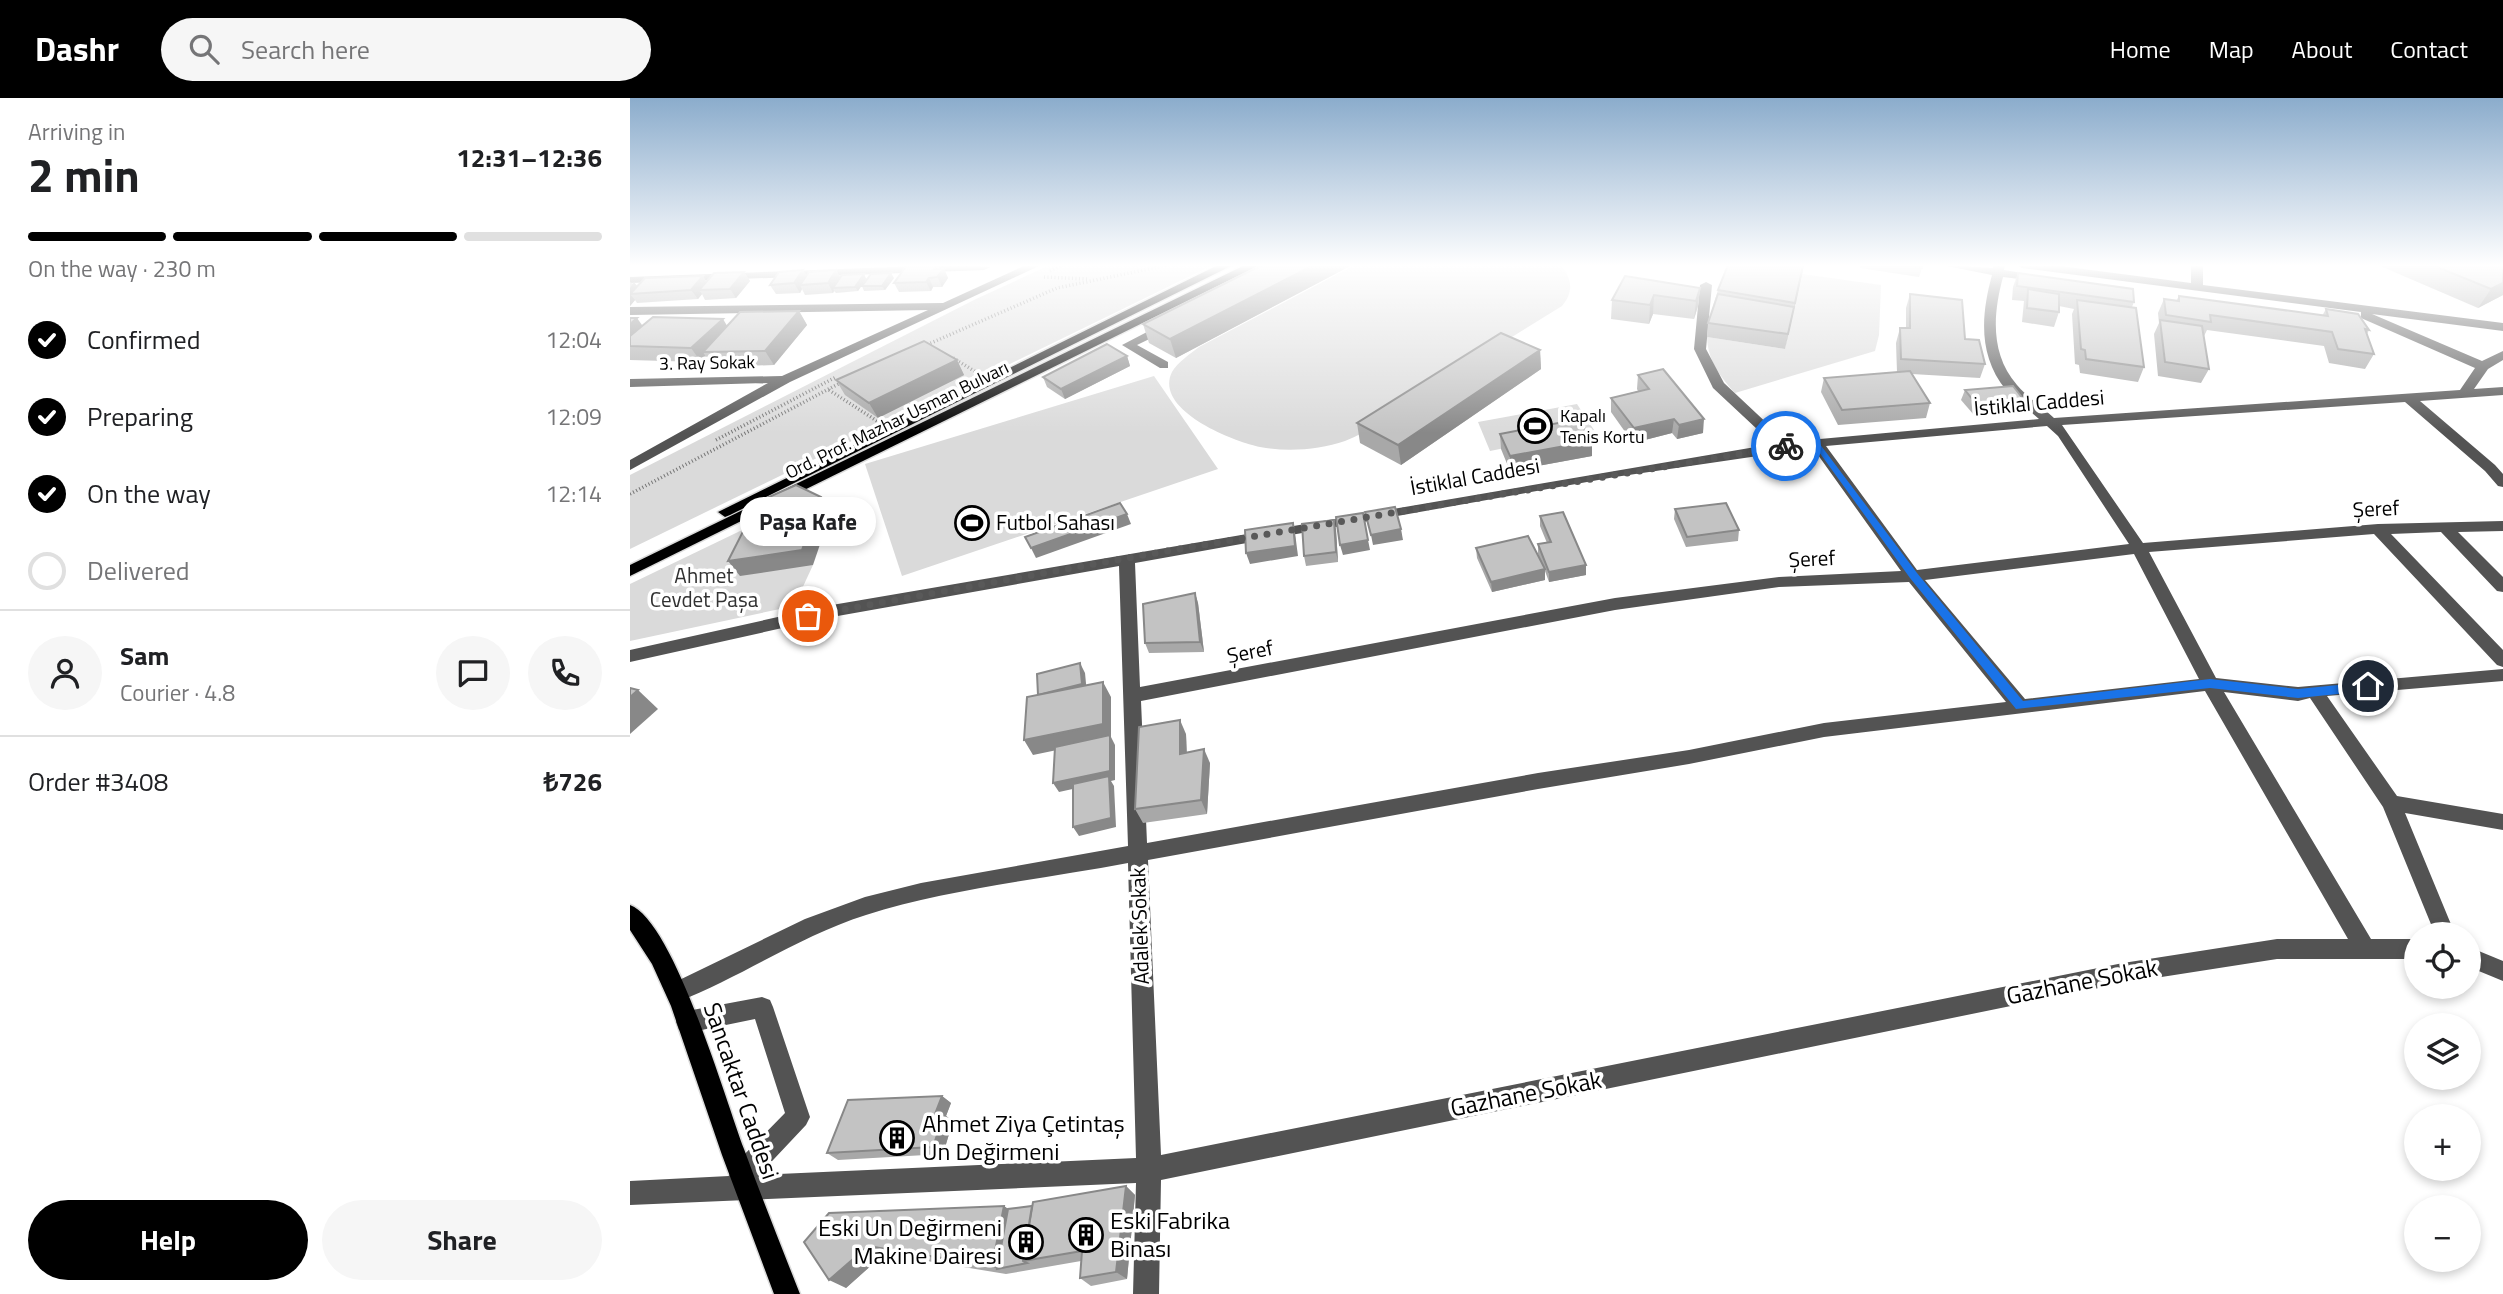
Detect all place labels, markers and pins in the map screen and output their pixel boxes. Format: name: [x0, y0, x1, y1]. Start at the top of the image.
place label: Kapalı Tenis Kortu: [1560, 402, 1644, 450]
sports icon: Kapalı Tenis Kortu: [1516, 407, 1554, 445]
callout: Paşa Kafe: [740, 497, 876, 546]
sports icon: Futbol Sahası: [953, 504, 991, 542]
place label: Futbol Sahası: [996, 506, 1115, 538]
pin: [778, 586, 838, 646]
pin: [2338, 656, 2398, 716]
place label: Ahmet Ziya Çetintaş Un Değirmeni: [922, 1105, 1125, 1169]
building icon: Ahmet Ziya Çetintaş Un Değirmeni: [878, 1119, 916, 1157]
place label: Eski Fabrika Binası: [1110, 1202, 1230, 1266]
place label: Eski Un Değirmeni Makine Dairesi: [818, 1209, 1002, 1273]
building icon: Eski Fabrika Binası: [1067, 1216, 1105, 1254]
building icon: Eski Un Değirmeni Makine Dairesi: [1007, 1223, 1045, 1261]

